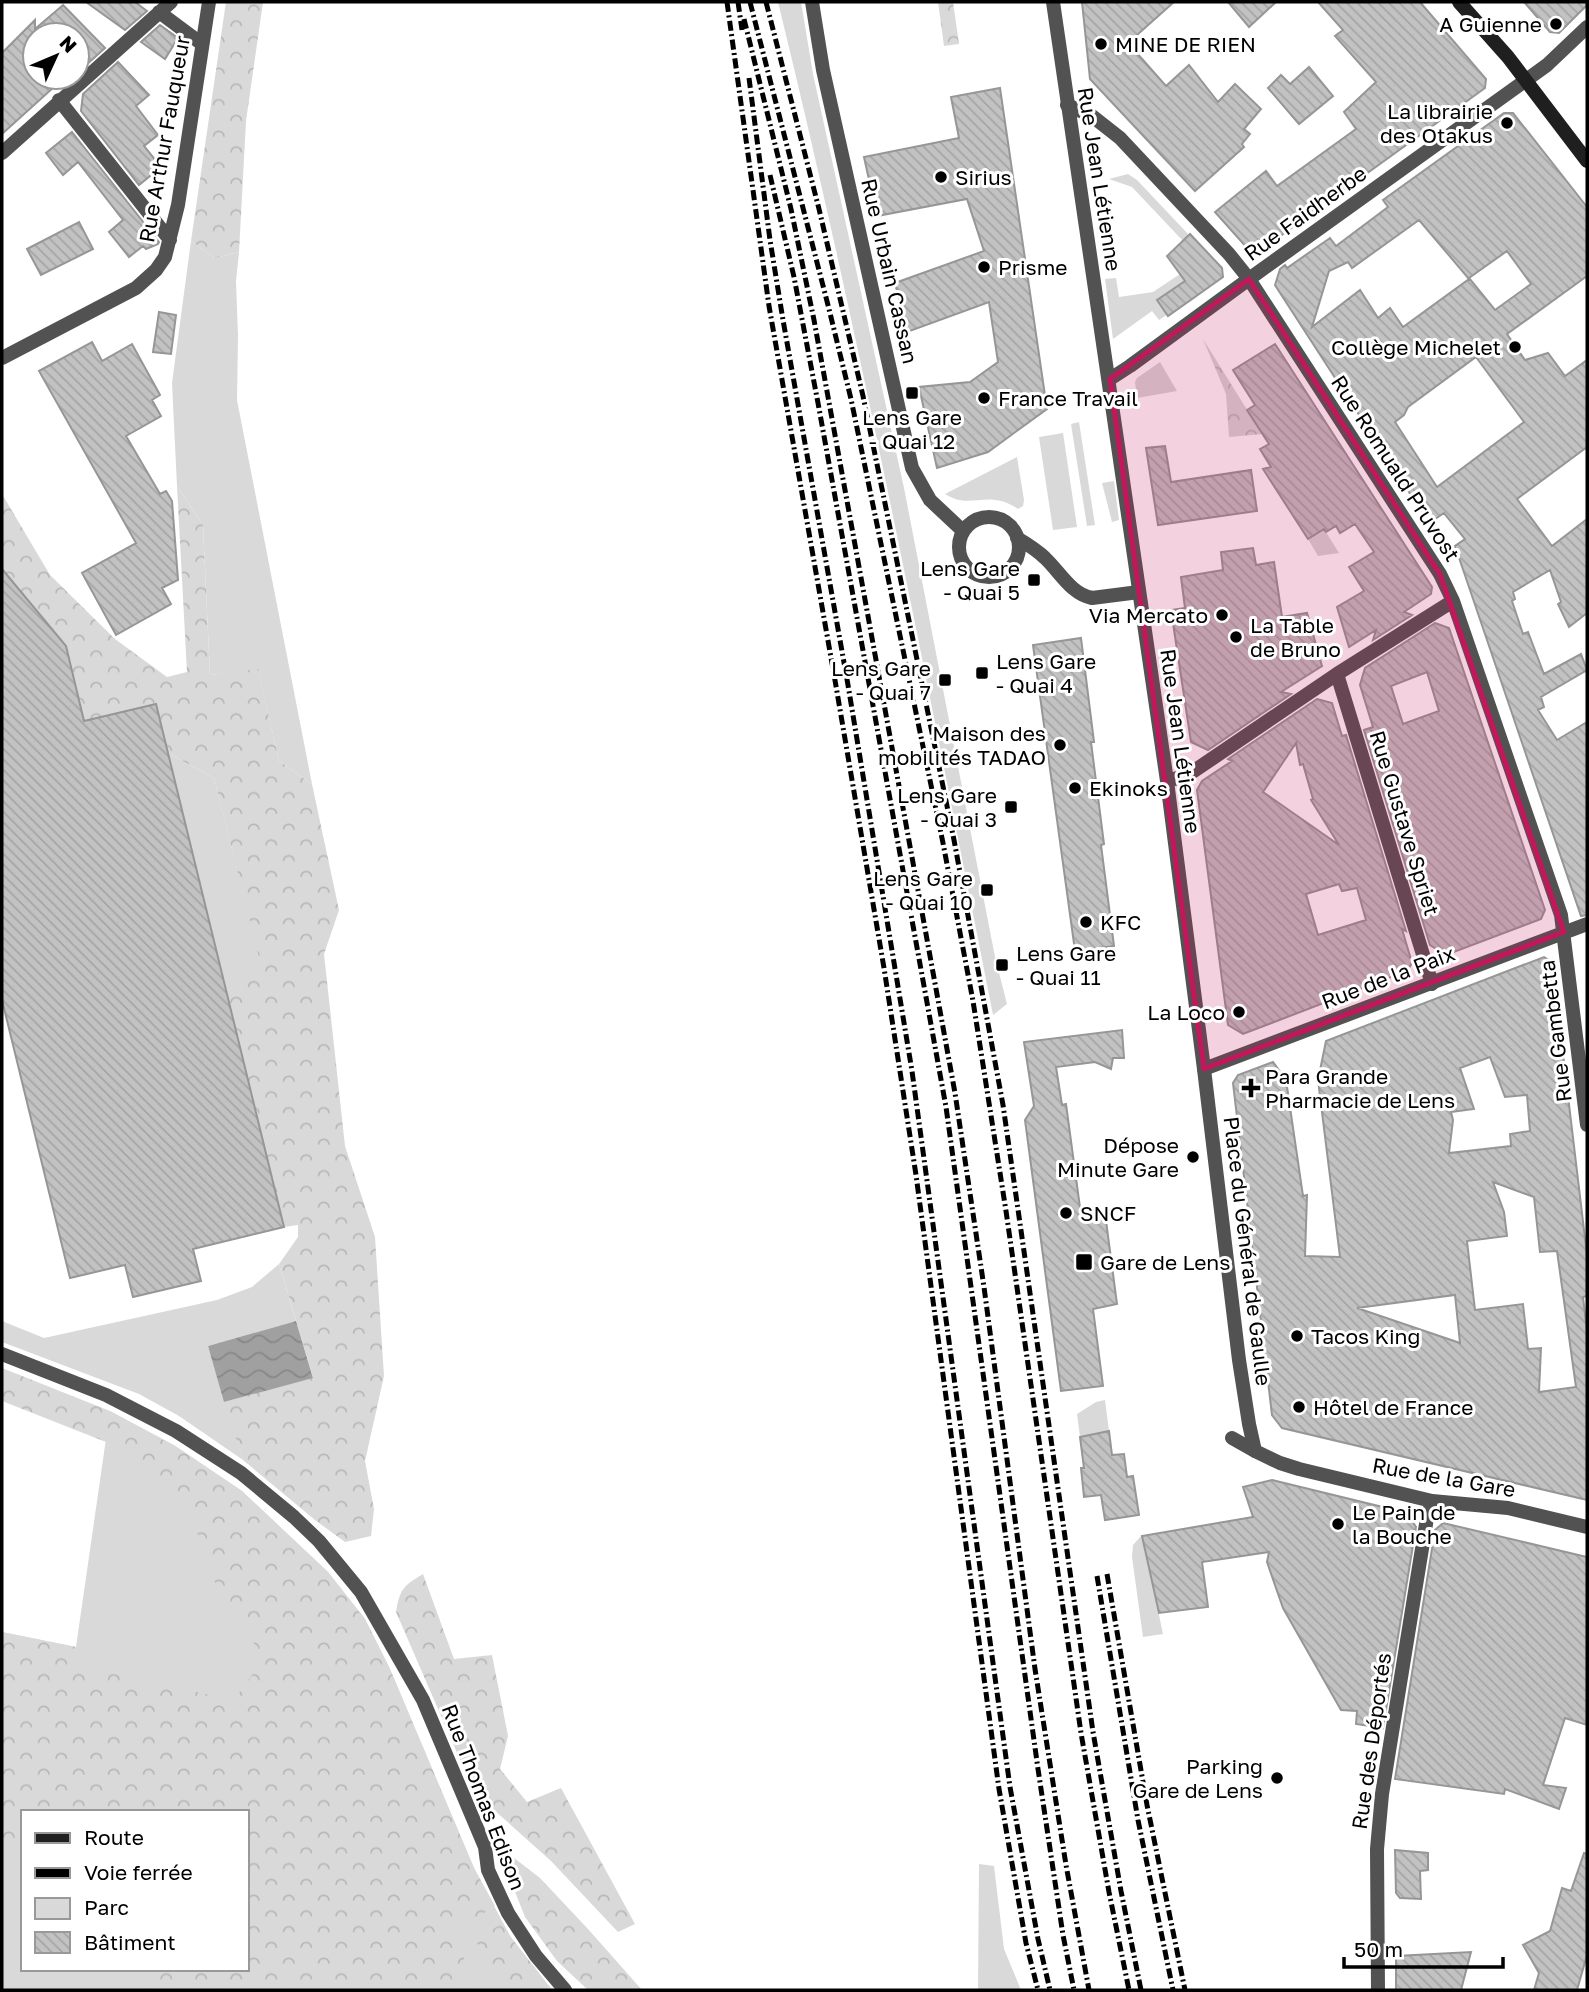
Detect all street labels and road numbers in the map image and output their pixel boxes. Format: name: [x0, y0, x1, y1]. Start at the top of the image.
street label: Rue Arthur Fauqueur: [133, 34, 195, 244]
street label: Rue Jean Létienne: [1073, 85, 1127, 273]
street label: Rue Faidherbe: [1239, 160, 1371, 266]
street label: Rue Urbain Cassan: [856, 176, 924, 366]
street label: Rue Romuald Pruvost: [1326, 370, 1466, 566]
street label: Rue Jean Létienne: [1155, 647, 1207, 835]
street label: Rue Gustave Spriet: [1364, 727, 1446, 919]
street label: Rue de la Paix: [1318, 939, 1459, 1014]
street label: Rue Gambetta: [1533, 959, 1577, 1103]
street label: Place du Général de Gaulle: [1219, 1115, 1277, 1387]
street label: Rue de la Gare: [1370, 1452, 1518, 1502]
street label: Rue des Déportés: [1346, 1651, 1396, 1831]
street label: Rue Thomas Edison: [437, 1700, 531, 1894]

